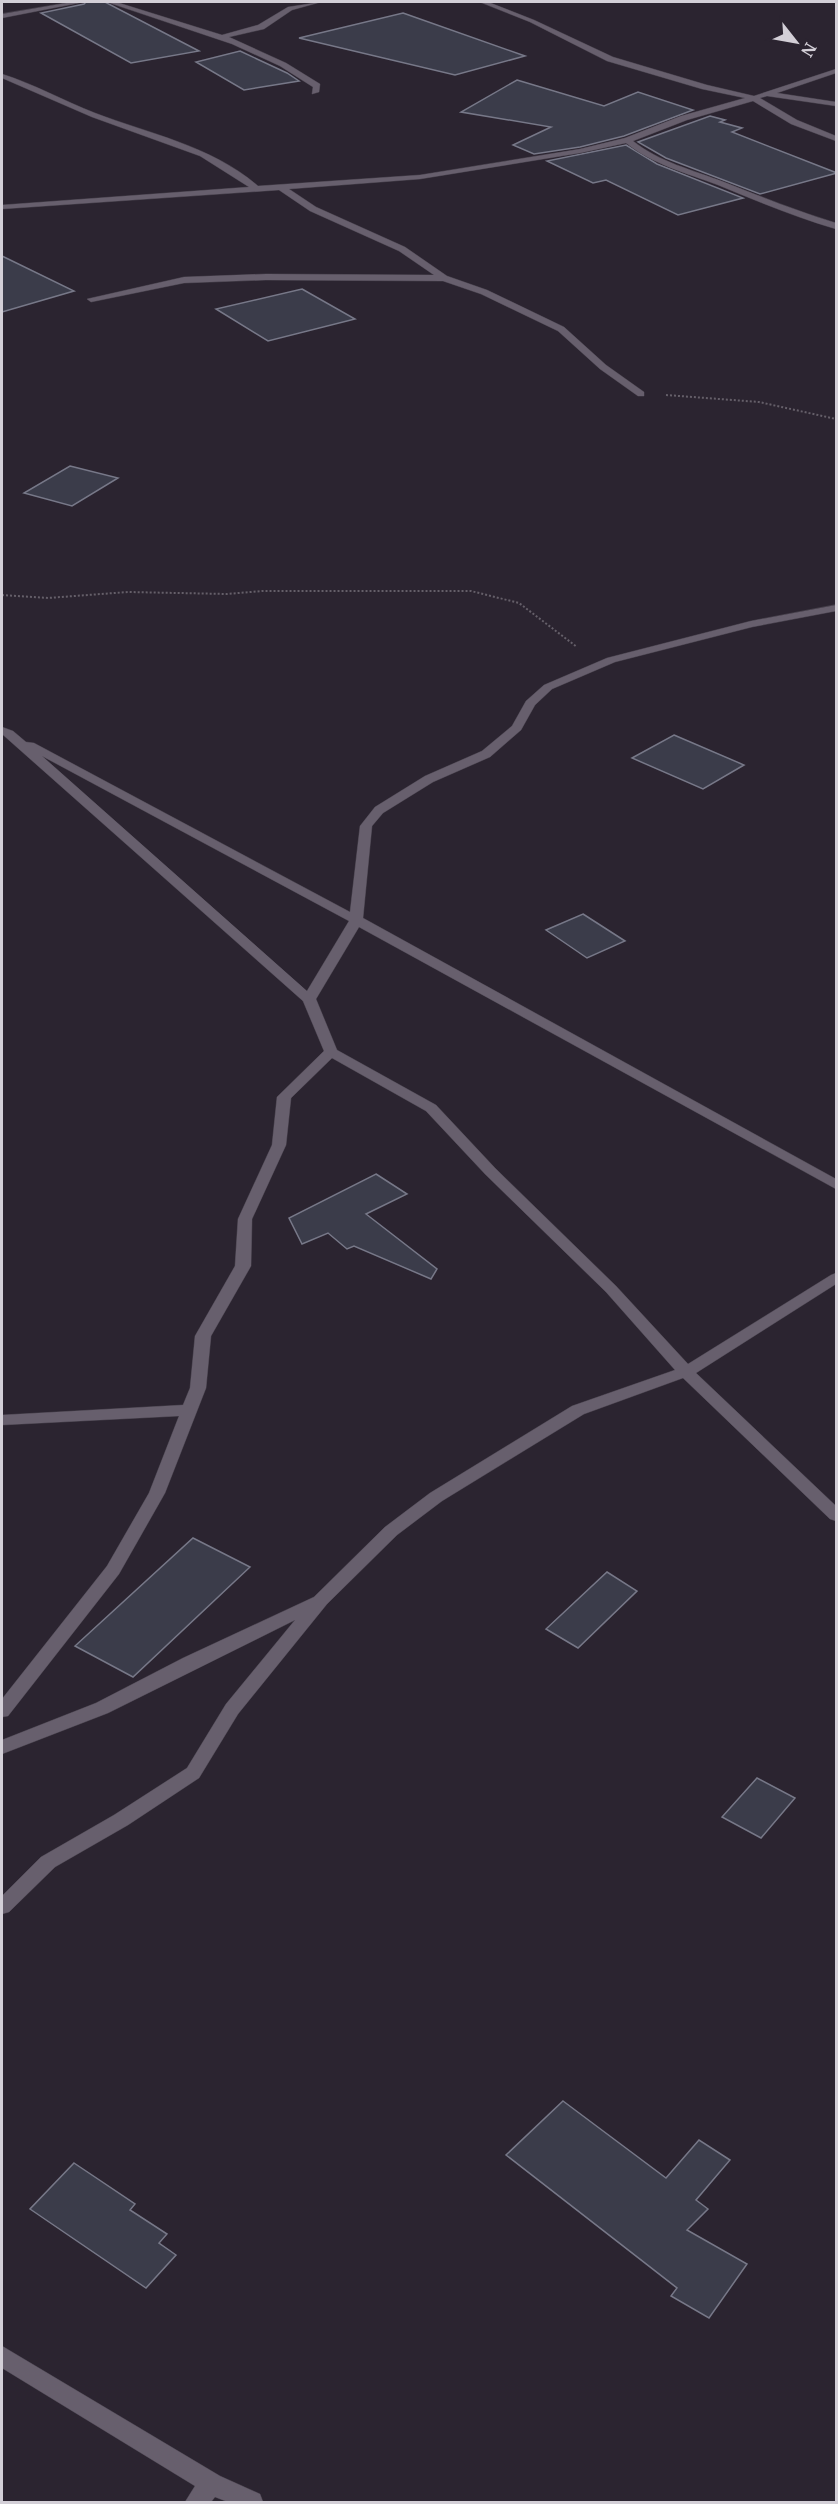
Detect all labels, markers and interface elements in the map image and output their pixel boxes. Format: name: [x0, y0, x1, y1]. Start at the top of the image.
north arrow: [766, 12, 826, 72]
text: N: [797, 39, 821, 61]

